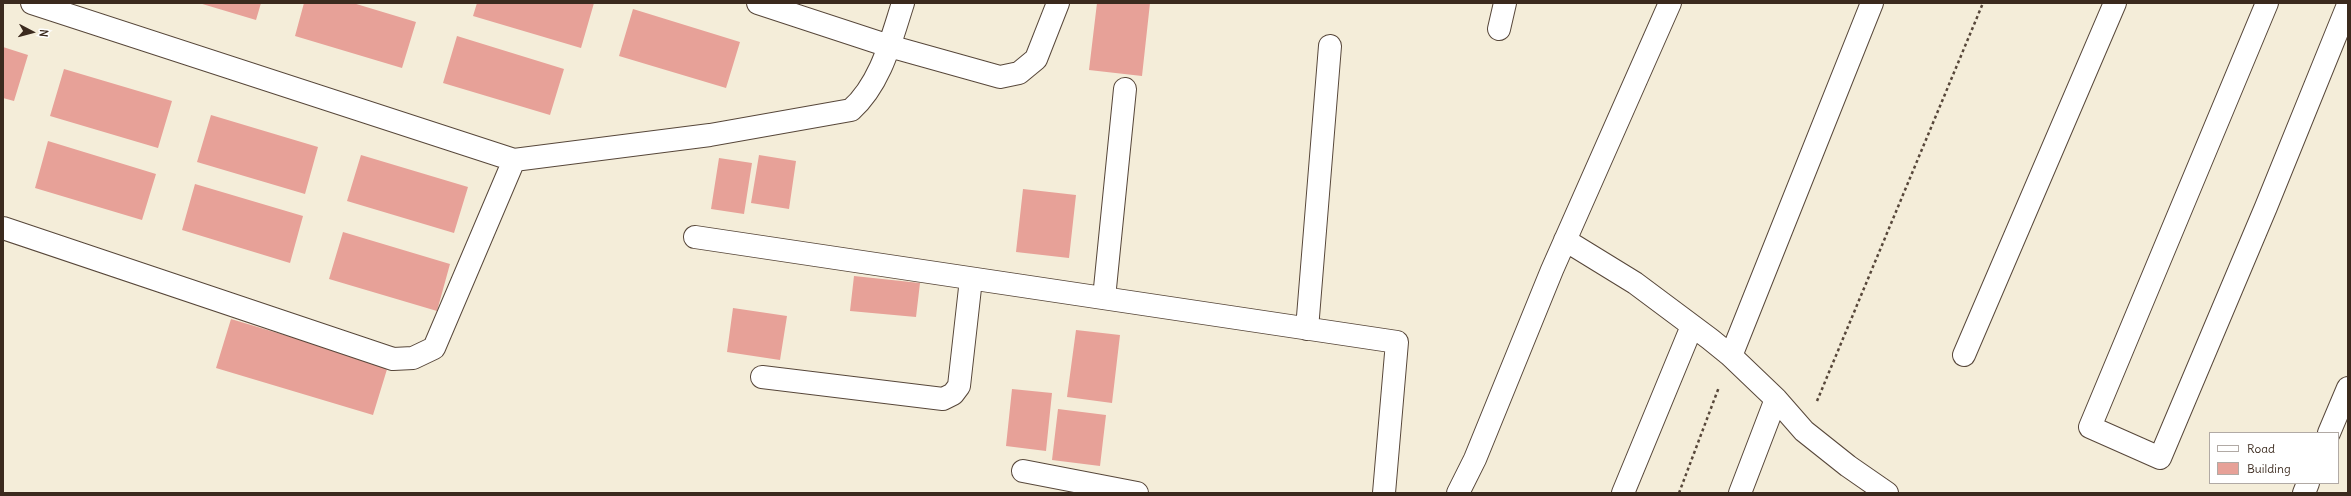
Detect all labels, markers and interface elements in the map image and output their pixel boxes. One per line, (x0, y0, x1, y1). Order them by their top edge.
north arrow (12, 12, 52, 52)
text: N (37, 29, 51, 38)
legend (2209, 432, 2339, 484)
text: Road (2247, 441, 2275, 456)
text: Building (2247, 461, 2291, 476)

